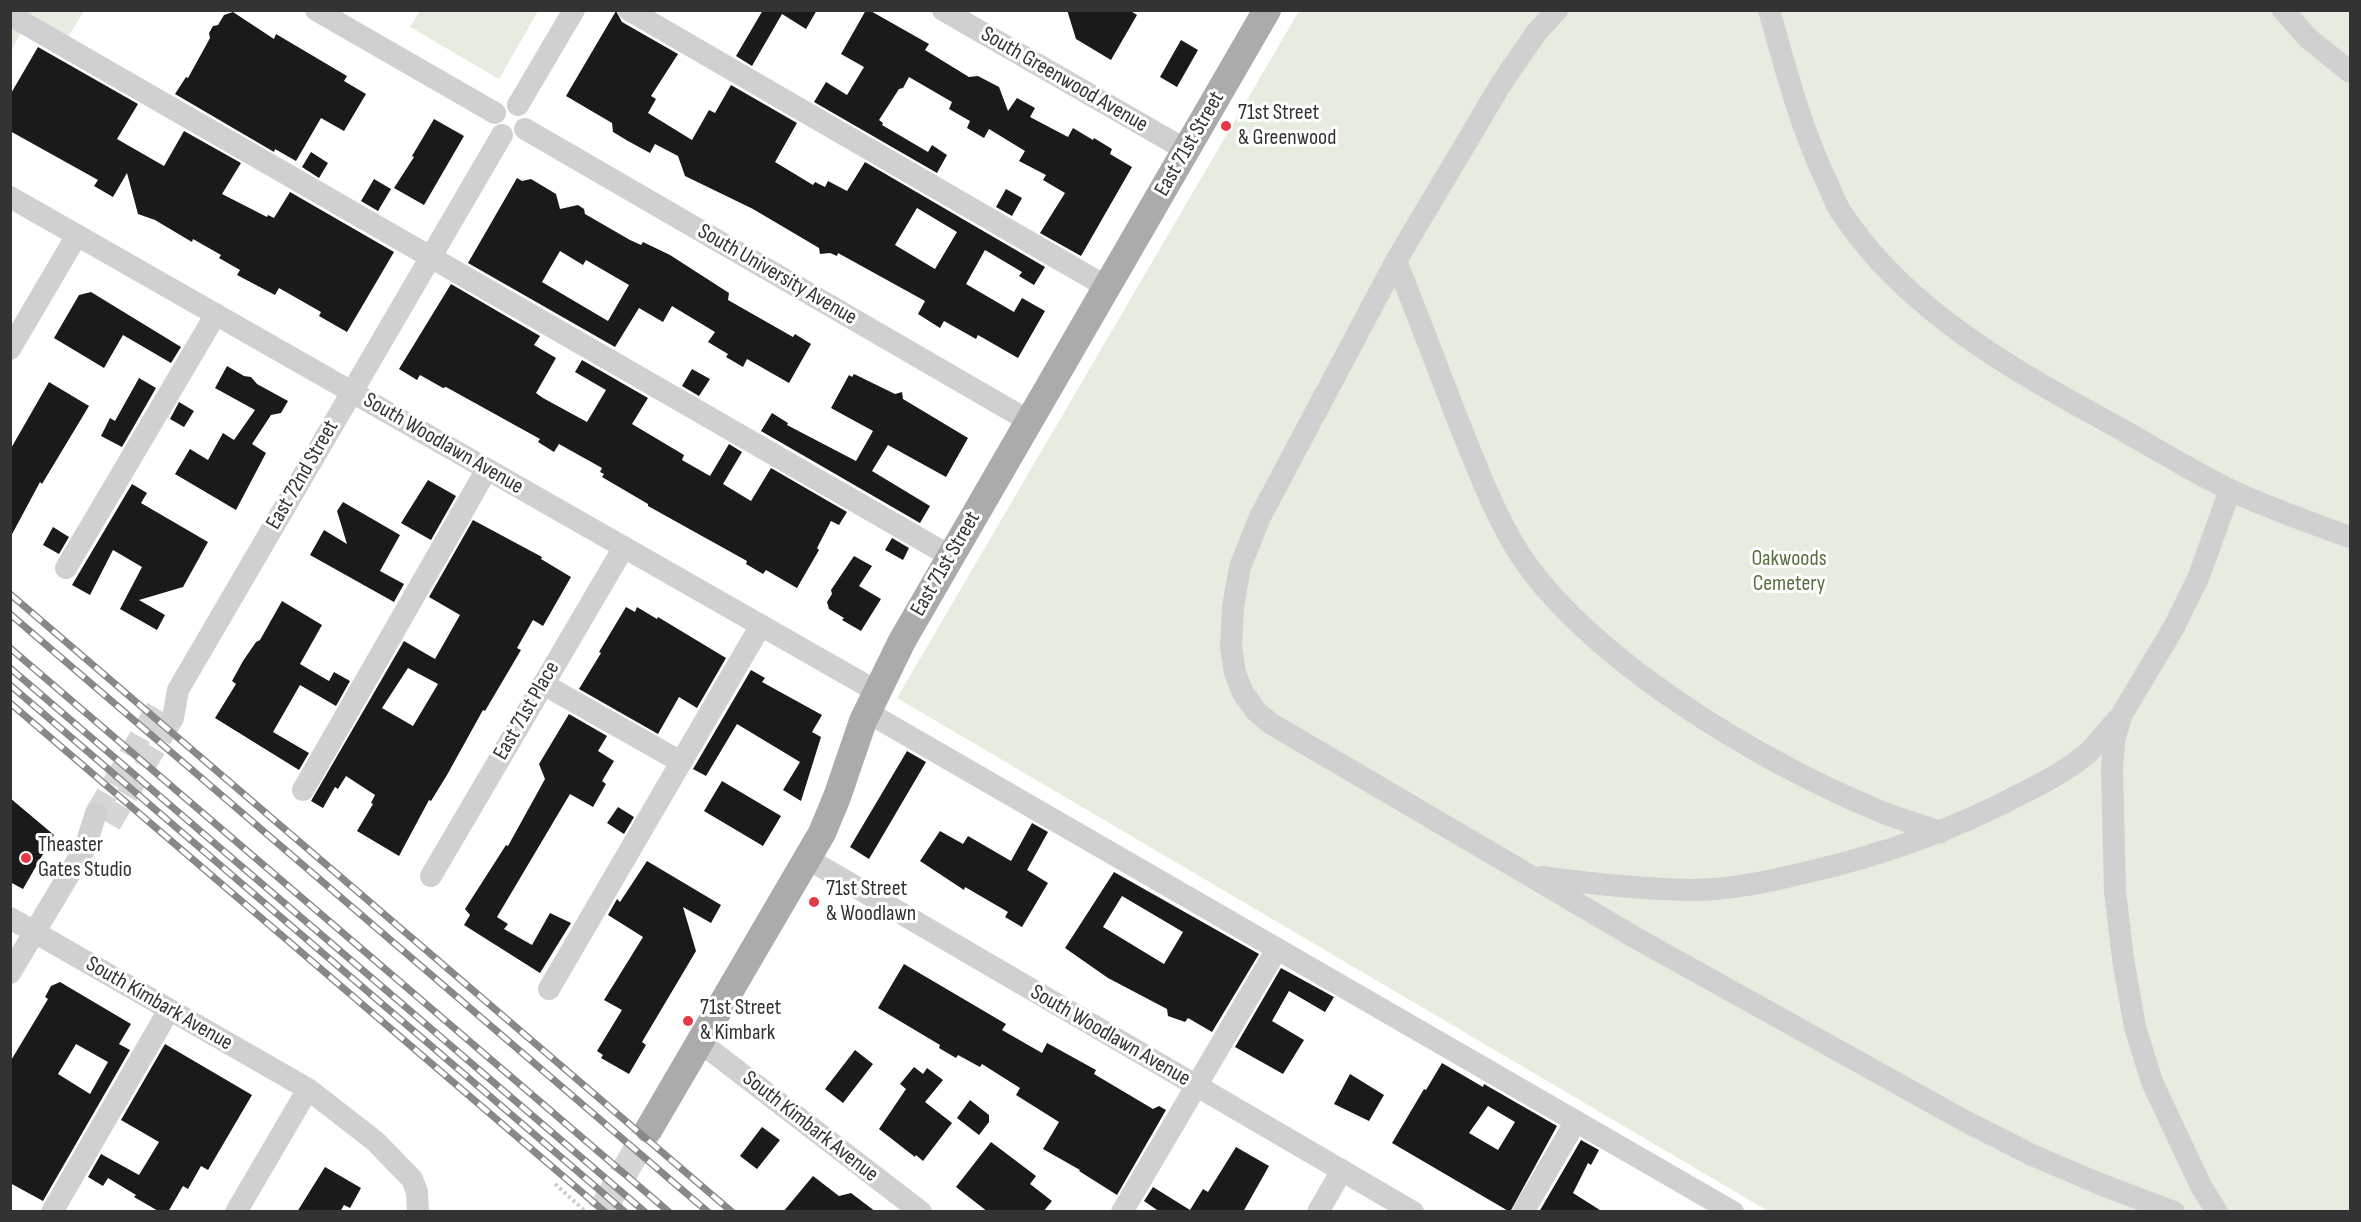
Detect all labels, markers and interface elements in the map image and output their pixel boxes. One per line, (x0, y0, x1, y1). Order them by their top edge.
street label: South Greenwood Avenue (976, 21, 1152, 139)
street label: East 71st Street (1149, 87, 1231, 201)
place label: 71st Street & Greenwood (1238, 100, 1336, 152)
marker: 71st Street & Greenwood (1219, 119, 1233, 133)
street label: South University Avenue (693, 219, 861, 331)
street label: South Woodlawn Avenue (358, 388, 528, 500)
street label: East 72nd Street (261, 416, 345, 534)
street label: East 71st Street (905, 507, 987, 621)
park label: Oakwoods Cemetery (1751, 546, 1827, 598)
street label: East 71st Place (488, 657, 566, 765)
place label: Theaster Gates Studio (38, 832, 132, 884)
marker: Theaster Gates Studio (19, 851, 33, 865)
place label: 71st Street & Woodlawn (826, 876, 916, 927)
marker: 71st Street & Woodlawn (807, 895, 821, 909)
street label: South Kimbark Avenue (81, 951, 237, 1057)
street label: South Woodlawn Avenue (1025, 980, 1195, 1092)
place label: 71st Street & Kimbark (700, 995, 781, 1046)
marker: 71st Street & Kimbark (681, 1014, 695, 1028)
street label: South Kimbark Avenue (737, 1066, 883, 1188)

